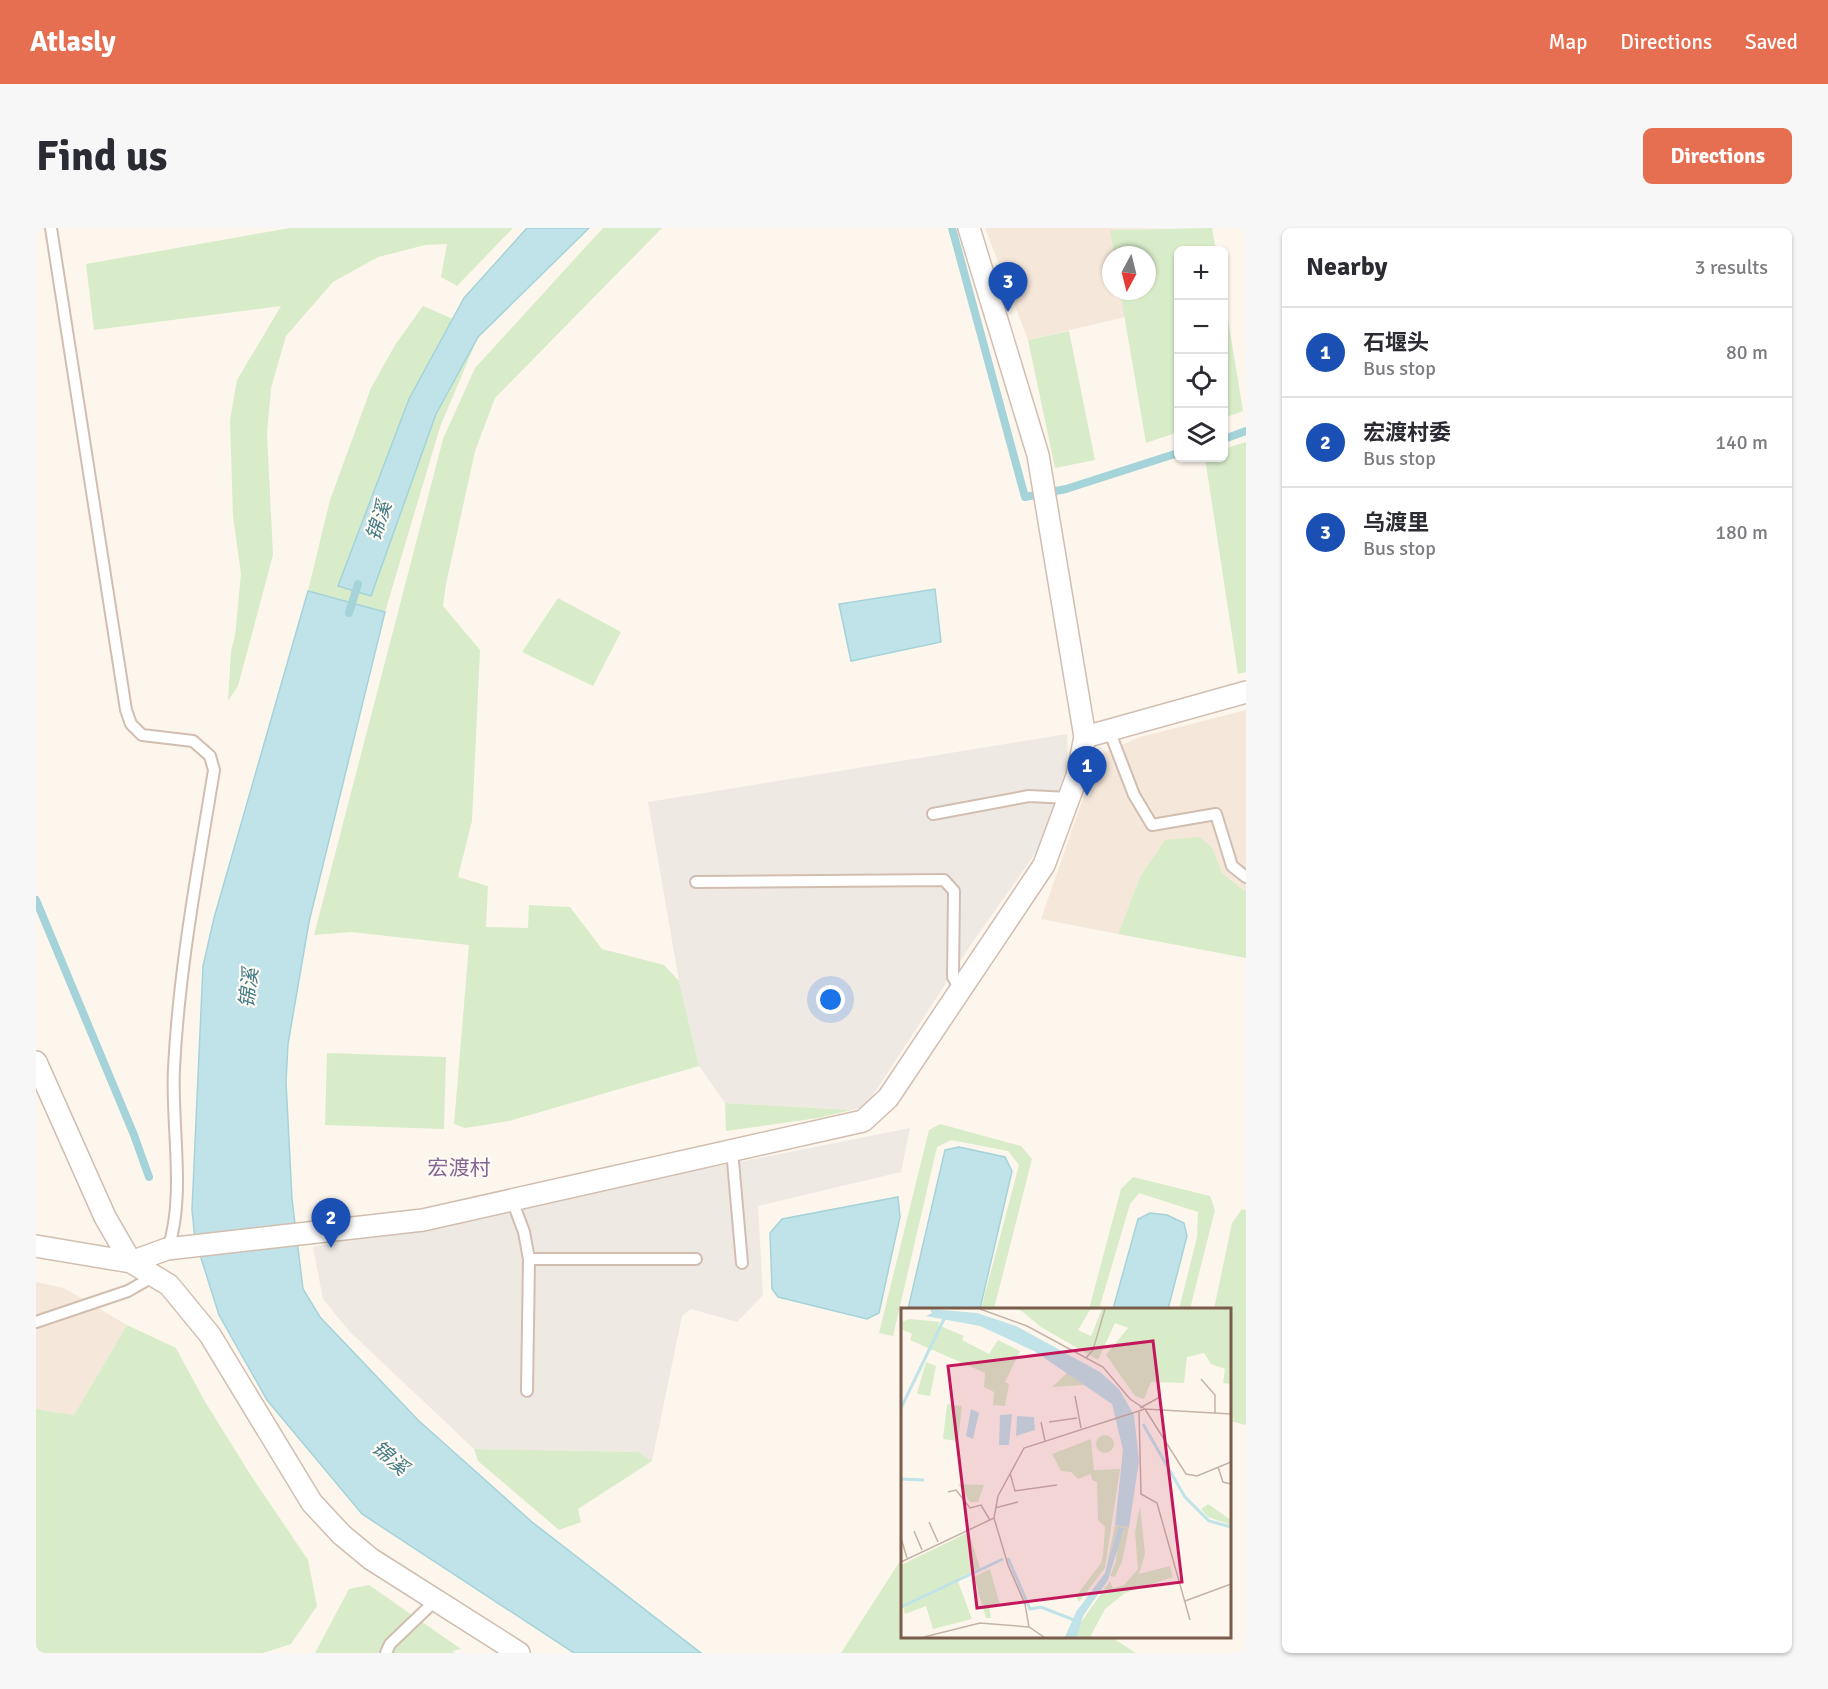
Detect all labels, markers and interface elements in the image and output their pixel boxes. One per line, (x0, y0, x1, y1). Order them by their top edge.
text: Atlasly (30, 25, 116, 59)
text: Map (1549, 29, 1587, 55)
text: Directions (1620, 29, 1712, 55)
text: Saved (1745, 29, 1798, 55)
button: Directions (1643, 128, 1792, 184)
text: Find us (36, 131, 167, 182)
north arrow (1102, 246, 1156, 300)
map controls (1174, 246, 1228, 462)
button: + (1174, 246, 1228, 300)
text: Nearby (1306, 251, 1387, 283)
text: 3 results (1695, 255, 1768, 280)
pin: 3 (988, 262, 1028, 312)
button: − (1174, 300, 1228, 354)
text: 石堰头 (1363, 329, 1429, 356)
text: 1 (1320, 340, 1331, 365)
text: 80 m (1726, 340, 1768, 365)
button: locate (1174, 354, 1228, 408)
text: Bus stop (1363, 356, 1436, 381)
button: layers (1174, 408, 1228, 462)
text: 宏渡村委 (1363, 419, 1451, 446)
text: 2 (1320, 430, 1331, 455)
text: 140 m (1715, 430, 1768, 455)
text: Bus stop (1363, 446, 1436, 471)
water label: 锦溪 (361, 496, 398, 544)
text: 乌渡里 (1363, 509, 1429, 536)
text: 3 (1320, 520, 1331, 545)
text: 180 m (1715, 520, 1768, 545)
text: Bus stop (1363, 536, 1436, 561)
pin: 1 (1068, 746, 1106, 796)
water label: 锦溪 (234, 965, 264, 1009)
your location (816, 985, 845, 1014)
district label: 宏渡村 (428, 1155, 491, 1181)
pin: 2 (312, 1198, 350, 1248)
inset map (901, 1308, 1231, 1638)
water label: 锦溪 (367, 1435, 415, 1482)

